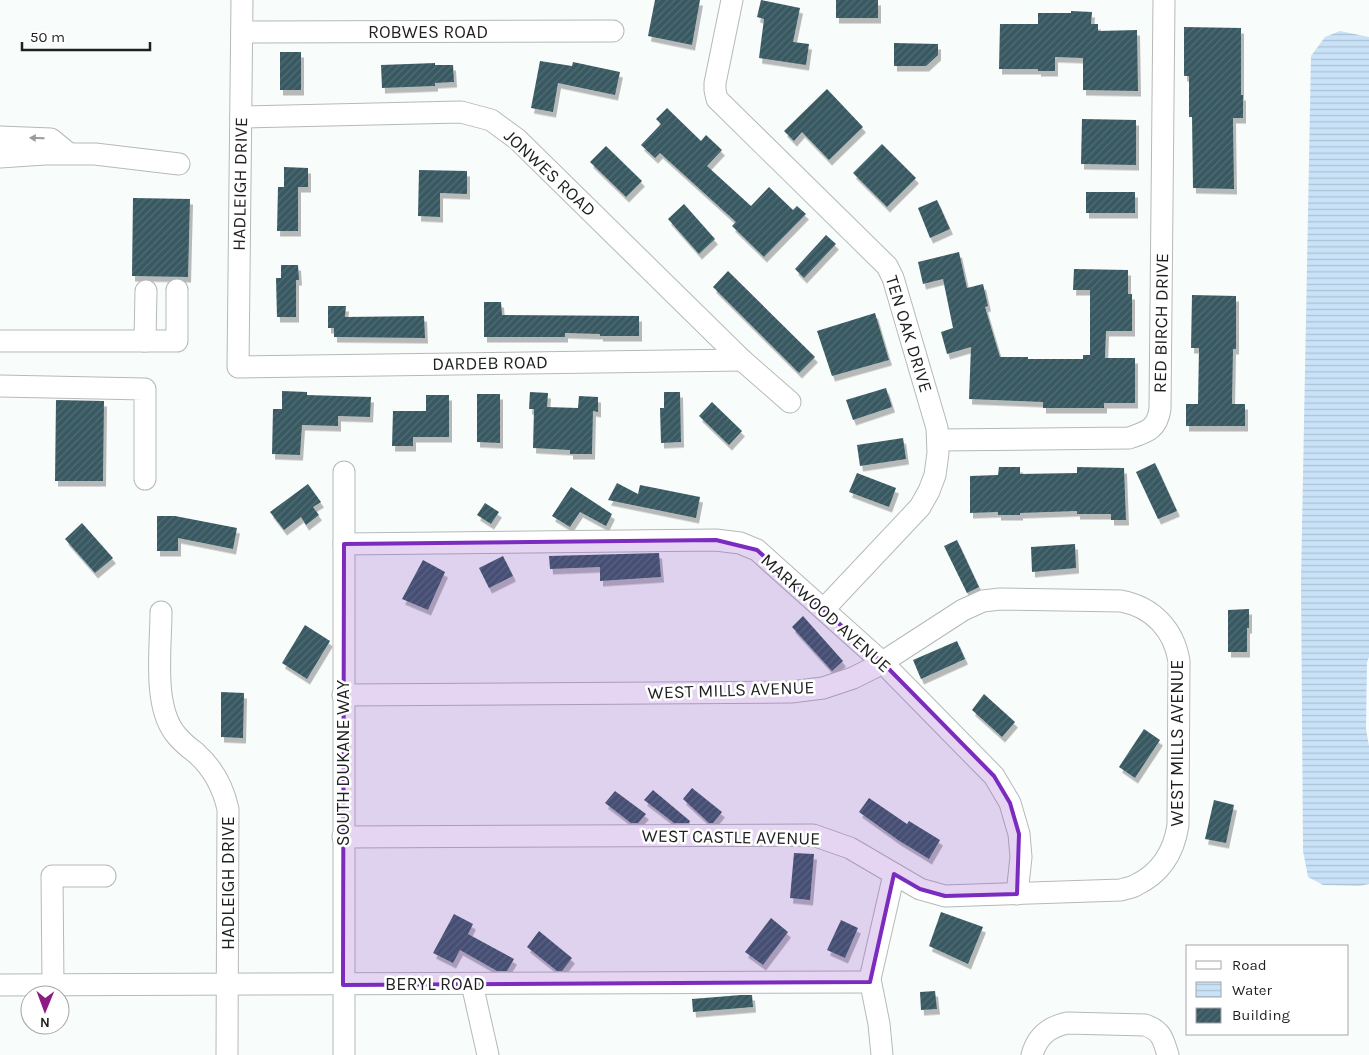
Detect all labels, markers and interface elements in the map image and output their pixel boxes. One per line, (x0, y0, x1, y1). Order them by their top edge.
scale bar (22, 20, 150, 52)
street label: ROBWES ROAD (368, 21, 488, 43)
text: 50 m (30, 28, 65, 46)
street label: HADLEIGH DRIVE (228, 117, 252, 251)
street label: JONWES ROAD (500, 125, 600, 221)
one-way arrow (28, 134, 44, 142)
street label: RED BIRCH DRIVE (1149, 253, 1173, 393)
street label: TEN OAK DRIVE (881, 273, 937, 395)
street label: DARDEB ROAD (432, 351, 548, 375)
street label: MARKWOOD AVENUE (756, 549, 896, 677)
street label: WEST MILLS AVENUE (1166, 660, 1188, 826)
street label: WEST MILLS AVENUE (647, 676, 815, 704)
street label: SOUTH DUKANE WAY (332, 680, 354, 846)
street label: HADLEIGH DRIVE (217, 816, 239, 950)
street label: WEST CASTLE AVENUE (641, 824, 821, 850)
legend (1186, 945, 1349, 1035)
text: Road (1232, 956, 1267, 974)
street label: BERYL ROAD (385, 973, 485, 995)
text: Water (1232, 981, 1273, 999)
north arrow (20, 985, 70, 1035)
text: Building (1232, 1006, 1290, 1024)
text: N (40, 1014, 50, 1031)

